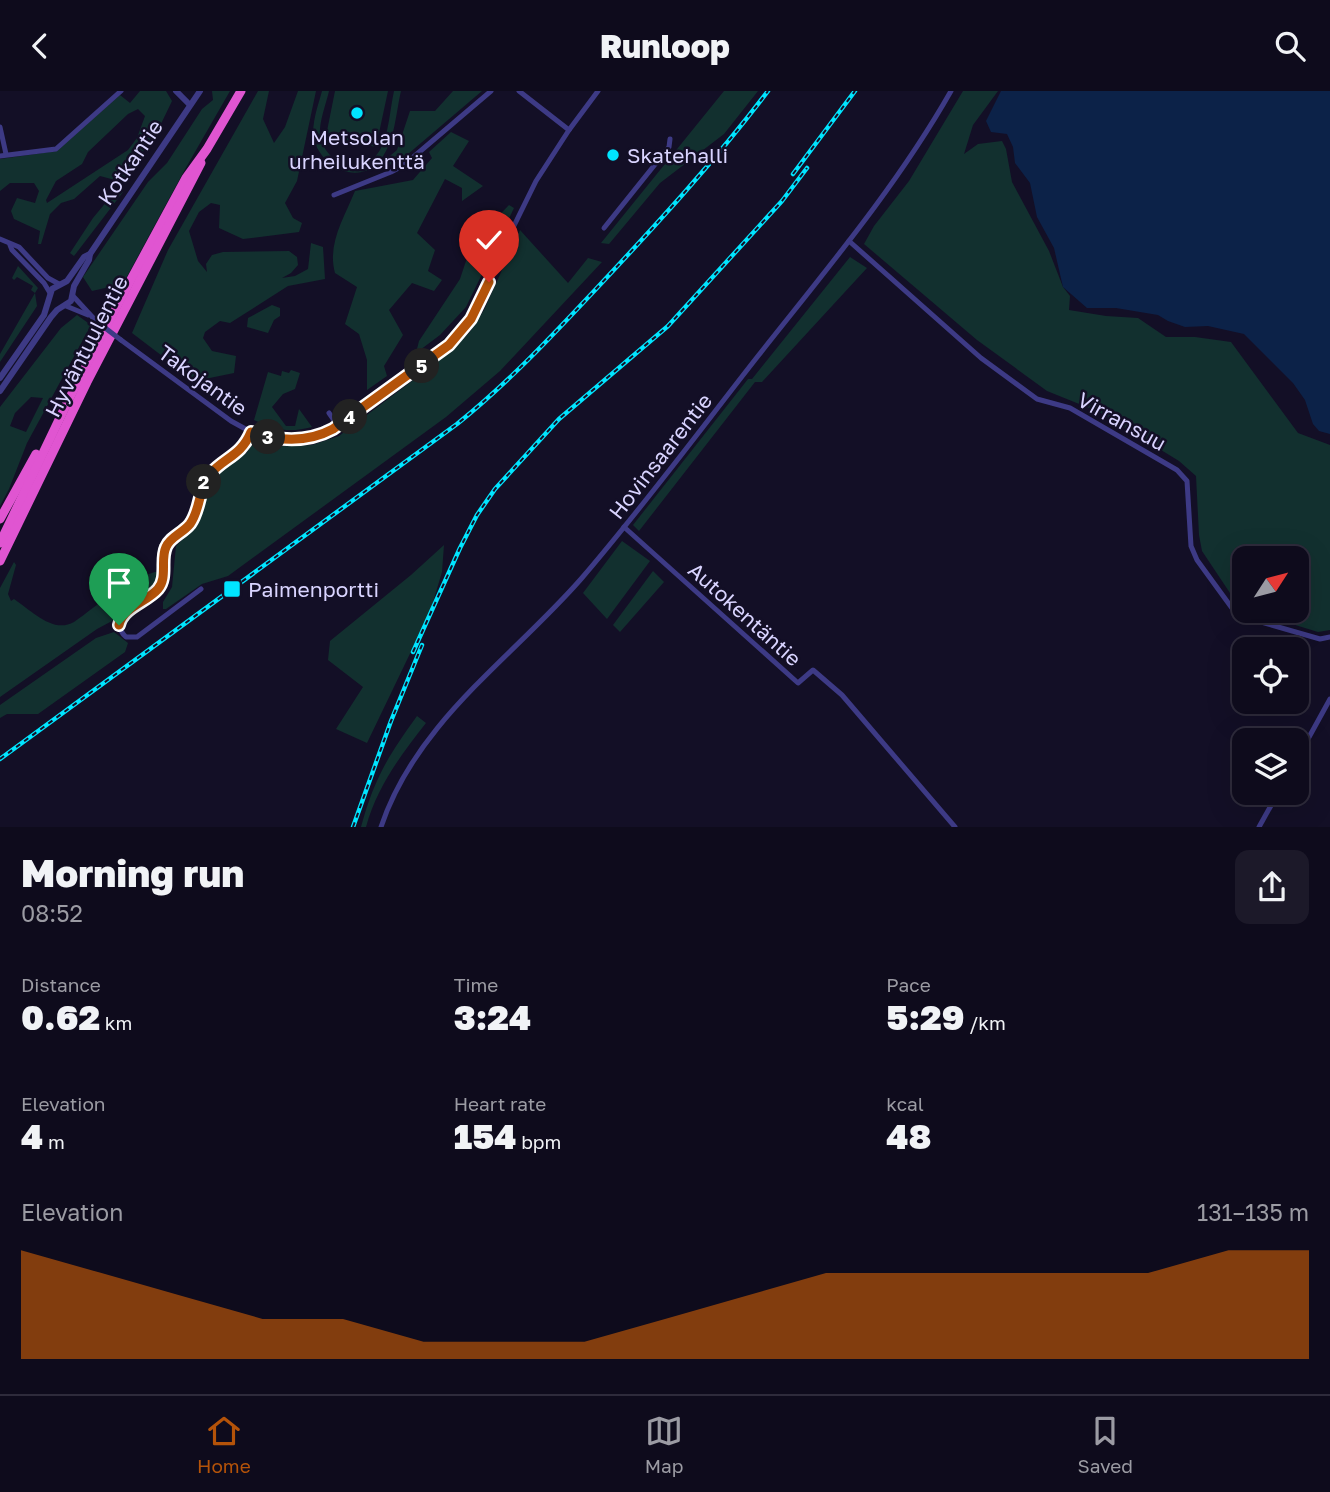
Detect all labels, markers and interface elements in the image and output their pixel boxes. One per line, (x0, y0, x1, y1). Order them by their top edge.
icon: back (21, 27, 59, 65)
text: Runloop (600, 27, 730, 65)
icon: search (1271, 27, 1309, 65)
marker: Metsolan urheilukenttä (349, 105, 365, 121)
street label: Kotkantie (92, 114, 168, 210)
place label: Metsolan urheilukenttä (289, 124, 425, 174)
place label: Skatehalli (627, 142, 728, 168)
marker: Skatehalli (605, 147, 621, 163)
pin (459, 210, 519, 282)
icon: check (470, 221, 508, 259)
street label: Hyväntuulentie (39, 271, 133, 421)
street label: Takojantie (154, 339, 252, 421)
pin: 5 (404, 349, 440, 383)
text: 5 (416, 354, 427, 377)
street label: Virransuu (1073, 386, 1171, 456)
street label: Hovinsaarentie (603, 388, 717, 524)
pin: 4 (332, 399, 368, 435)
text: 4 (344, 405, 355, 428)
pin: 3 (250, 419, 286, 455)
text: 3 (262, 425, 273, 448)
pin: 2 (186, 465, 222, 499)
text: 2 (198, 470, 209, 493)
north arrow (1232, 546, 1309, 623)
map controls (1232, 546, 1309, 805)
pin (89, 553, 149, 625)
street label: Autokentäntie (683, 557, 807, 671)
icon: arrive (100, 564, 138, 602)
place label: Paimenportti (248, 576, 379, 602)
marker: Paimenportti (222, 579, 242, 599)
button: locate (1232, 637, 1309, 714)
button: layers (1232, 728, 1309, 805)
text: Morning run (21, 850, 244, 895)
button: share (1235, 850, 1309, 924)
text: 08:52 (21, 899, 83, 927)
text: Distance (21, 973, 101, 996)
text: Time (454, 973, 498, 996)
text: Pace (886, 973, 931, 996)
text: 0.62 (21, 996, 100, 1038)
text: 3:24 (454, 996, 531, 1038)
text: 5:29 (886, 996, 964, 1038)
text: km (100, 1011, 132, 1034)
text: /km (964, 1011, 1006, 1034)
text: Elevation (21, 1092, 106, 1115)
text: Heart rate (454, 1092, 546, 1115)
text: kcal (886, 1092, 924, 1115)
text: 4 (21, 1115, 43, 1157)
text: 154 (454, 1115, 516, 1157)
text: 48 (886, 1115, 931, 1157)
text: m (43, 1130, 65, 1153)
text: bpm (516, 1130, 561, 1153)
text: Elevation (21, 1198, 123, 1226)
text: 131–135 m (1197, 1198, 1309, 1226)
tab: Home (197, 1412, 251, 1477)
tab: Map (645, 1412, 683, 1477)
tab: Saved (1077, 1412, 1133, 1477)

